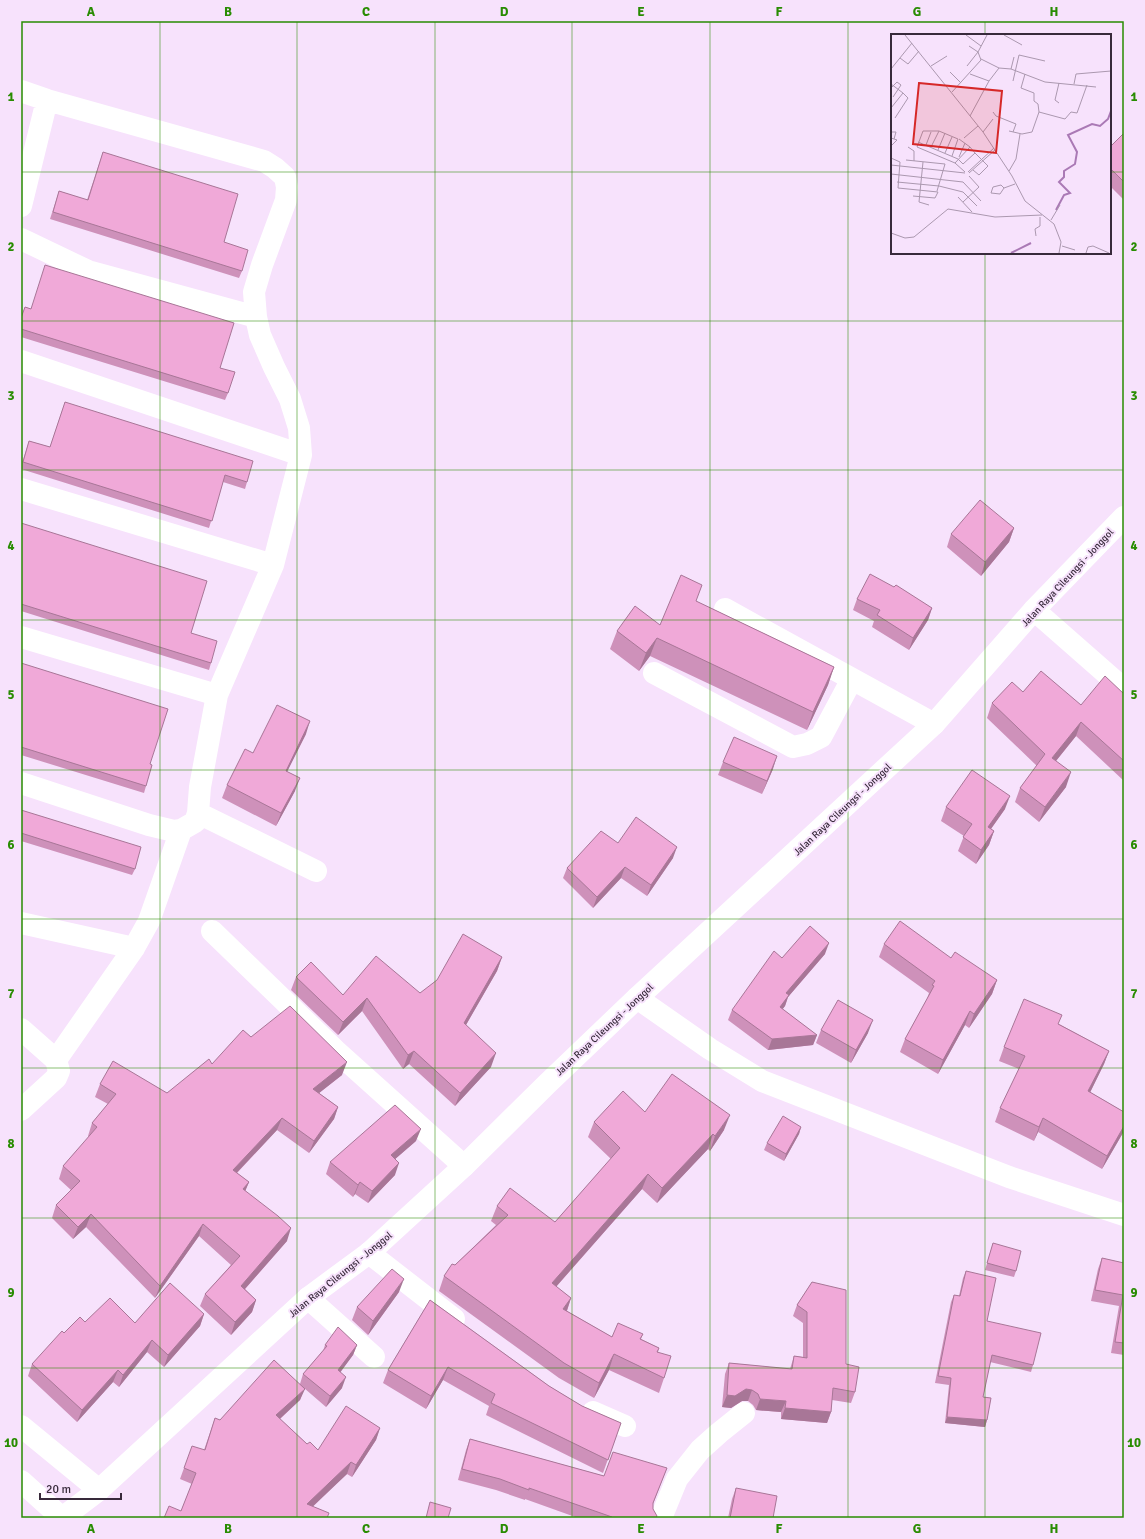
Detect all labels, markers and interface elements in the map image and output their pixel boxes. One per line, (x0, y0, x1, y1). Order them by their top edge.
text: A (87, 4, 96, 20)
text: B (224, 4, 232, 20)
text: C (362, 4, 370, 20)
text: D (500, 4, 509, 20)
text: E (637, 4, 645, 20)
text: F (776, 4, 783, 20)
text: G (913, 4, 921, 20)
text: H (1050, 4, 1058, 20)
inset map (891, 34, 1111, 254)
text: 1 (7, 89, 15, 105)
text: 1 (1130, 89, 1138, 105)
text: 2 (7, 239, 15, 255)
text: 2 (1130, 239, 1138, 255)
text: 3 (7, 388, 15, 404)
text: 3 (1130, 388, 1138, 404)
street label: Jalan Raya Cileungsi - Jonggol (1019, 526, 1116, 629)
text: 4 (7, 538, 15, 554)
text: 4 (1130, 538, 1138, 554)
text: 5 (7, 687, 15, 703)
text: 5 (1130, 687, 1138, 703)
street label: Jalan Raya Cileungsi - Jonggol (791, 761, 894, 858)
text: 6 (7, 837, 15, 853)
text: 6 (1130, 837, 1138, 853)
street label: Jalan Raya Cileungsi - Jonggol (553, 981, 656, 1078)
text: 7 (7, 986, 15, 1002)
text: 7 (1130, 986, 1138, 1002)
text: 8 (7, 1136, 15, 1152)
text: 8 (1130, 1136, 1138, 1152)
street label: Jalan Raya Cileungsi - Jonggol (287, 1229, 395, 1320)
text: 9 (7, 1285, 15, 1301)
text: 9 (1130, 1285, 1138, 1301)
text: 10 (4, 1435, 18, 1451)
text: 10 (1127, 1435, 1141, 1451)
scale bar (40, 1475, 121, 1501)
text: 20 m (46, 1482, 71, 1497)
text: A (87, 1521, 96, 1537)
text: B (224, 1521, 232, 1537)
text: C (362, 1521, 370, 1537)
text: D (500, 1521, 509, 1537)
text: E (637, 1521, 645, 1537)
text: F (776, 1521, 783, 1537)
text: G (913, 1521, 921, 1537)
text: H (1050, 1521, 1058, 1537)

